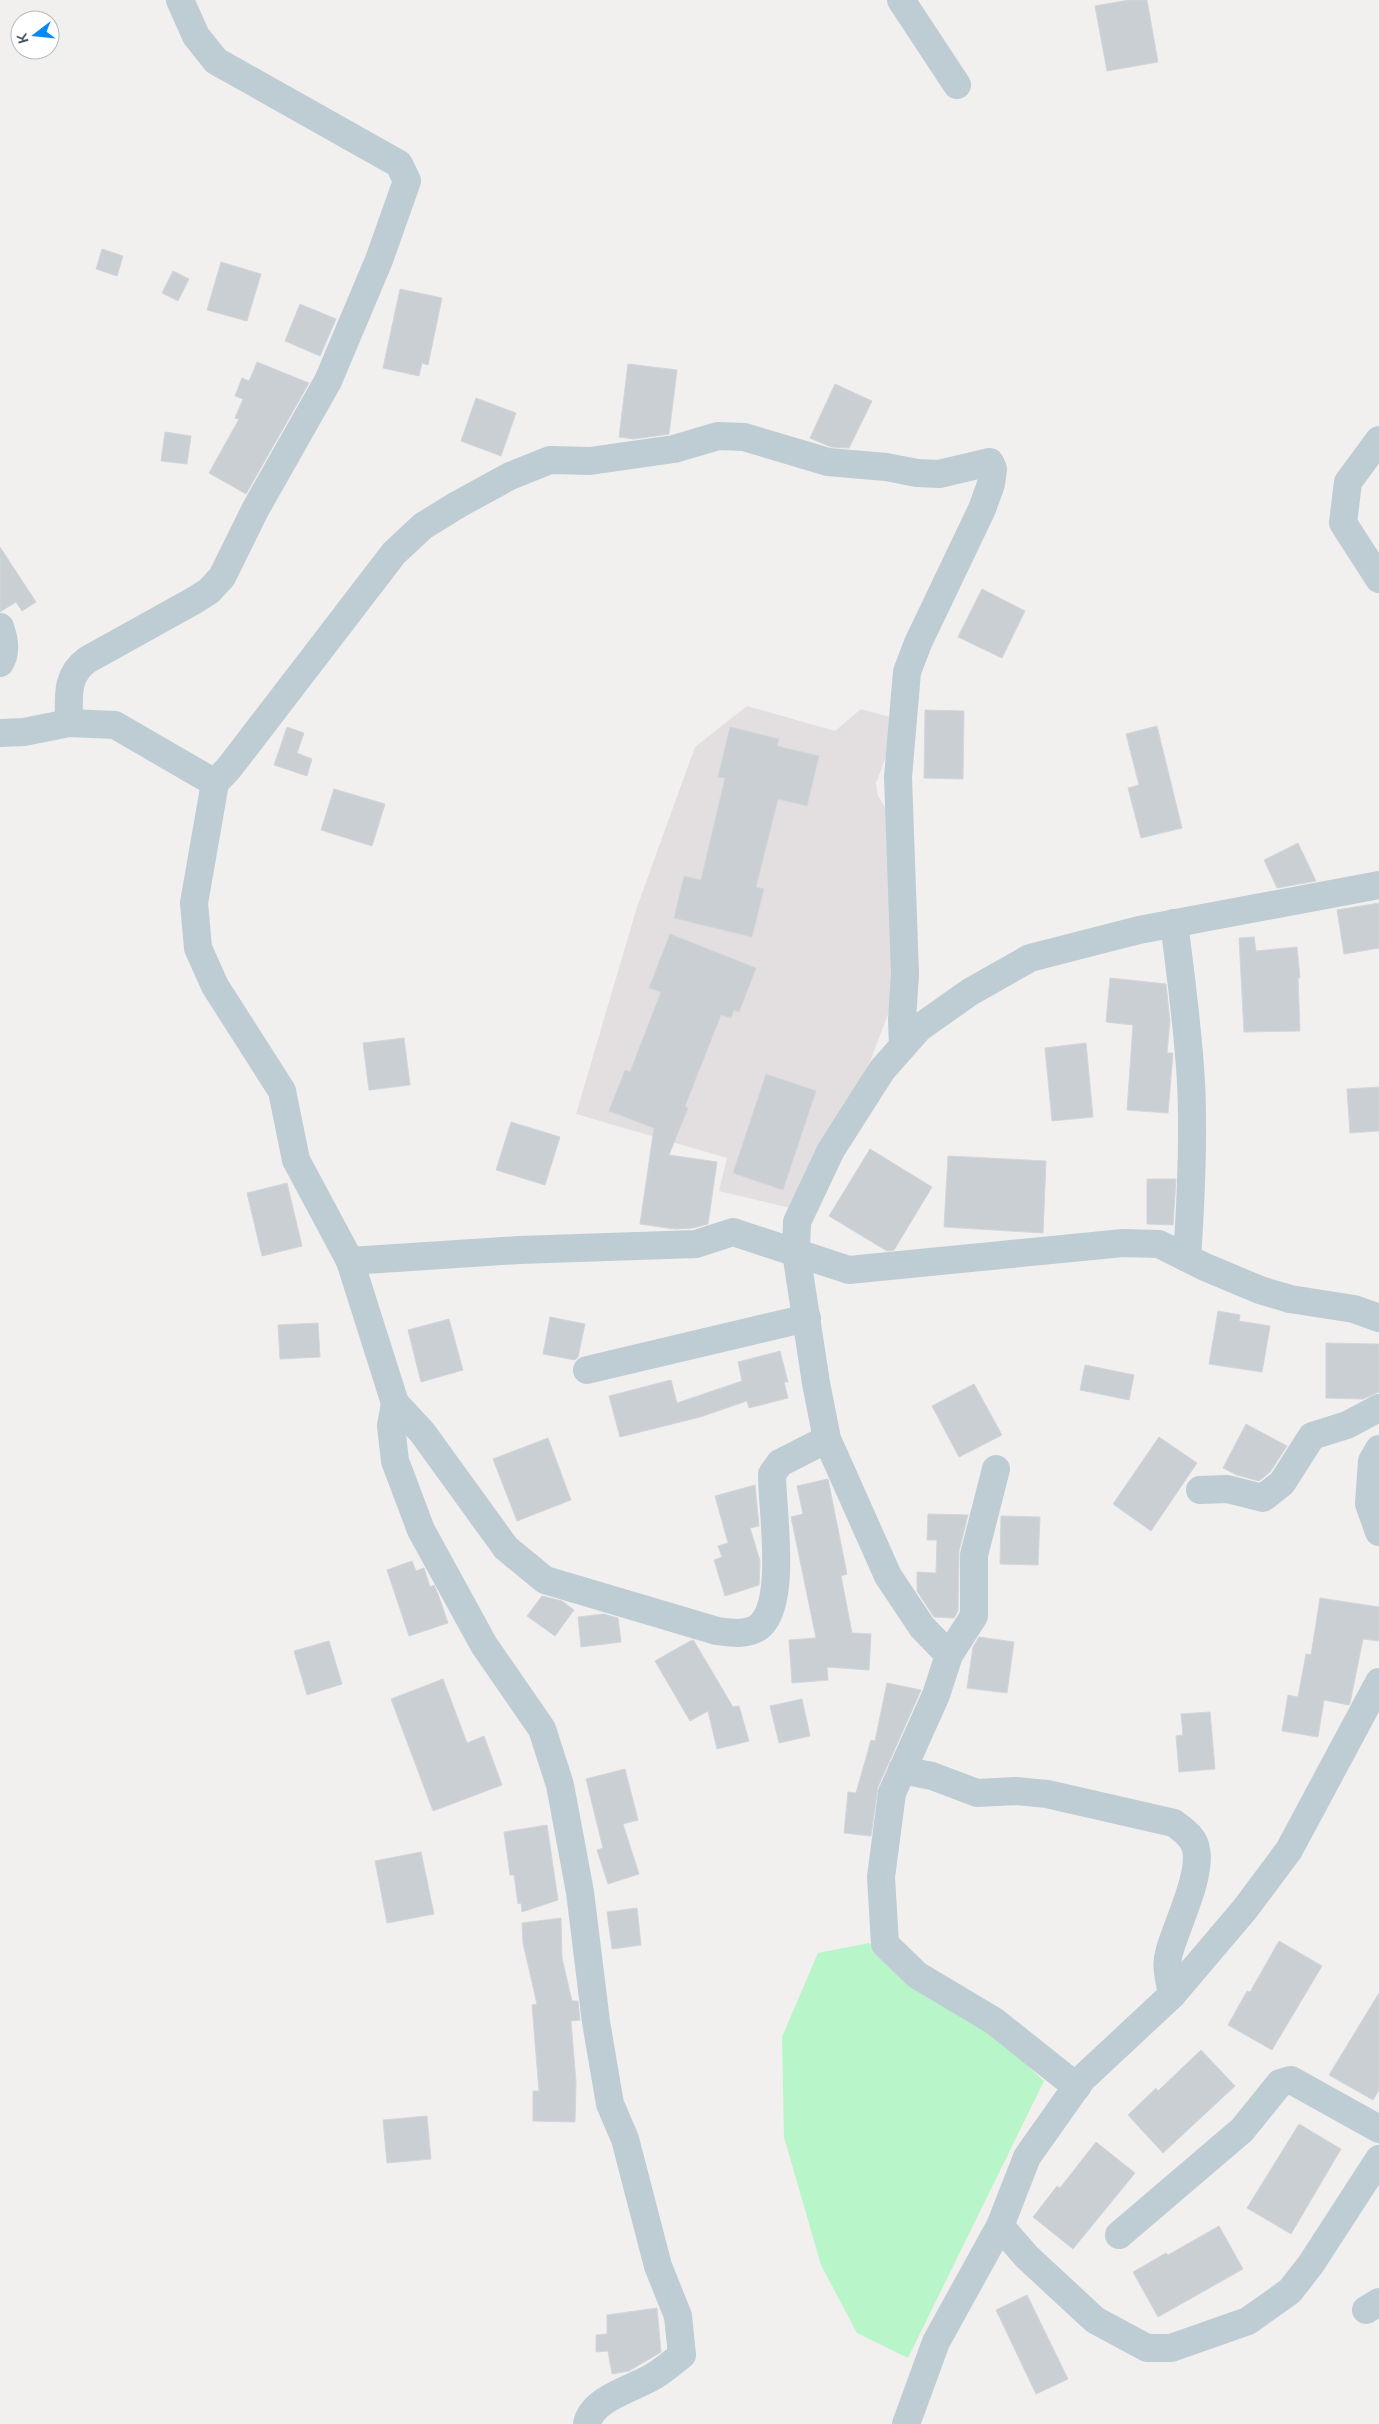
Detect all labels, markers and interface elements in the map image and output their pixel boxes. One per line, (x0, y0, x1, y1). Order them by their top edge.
north arrow (10, 10, 60, 60)
text: K (12, 31, 32, 46)

